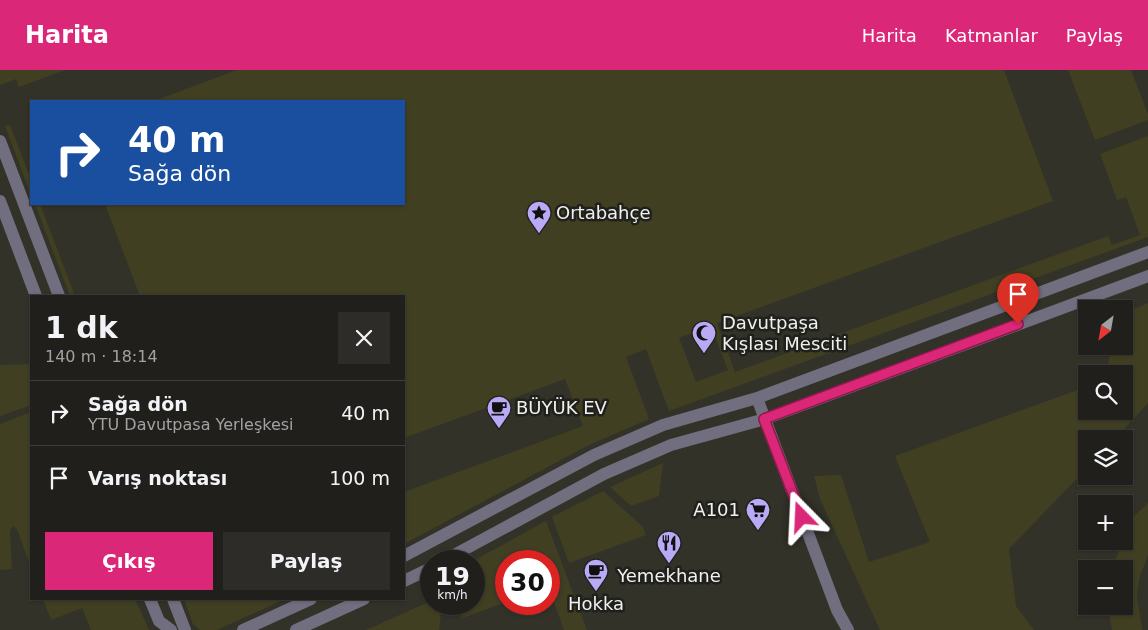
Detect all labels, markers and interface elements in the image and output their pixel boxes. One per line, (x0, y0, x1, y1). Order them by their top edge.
text: Harita (25, 21, 109, 49)
text: Harita (862, 25, 917, 46)
text: Katmanlar (945, 25, 1038, 46)
text: Paylaş (1066, 25, 1123, 46)
icon: right (45, 120, 110, 185)
text: 40 m (128, 120, 225, 160)
text: Sağa dön (128, 161, 231, 186)
place icon: Ortabahçe (526, 200, 552, 234)
place label: Ortabahçe (556, 202, 651, 223)
pin (997, 273, 1039, 324)
icon: arrive (1004, 280, 1032, 308)
north arrow (1078, 300, 1132, 355)
map controls (1078, 300, 1133, 615)
text: 1 dk (45, 310, 118, 345)
button: close (338, 312, 390, 364)
place label: Davutpaşa Kışlası Mesciti (722, 312, 847, 354)
mosque icon: Davutpaşa Kışlası Mesciti (691, 320, 717, 354)
text: 140 m · 18:14 (45, 347, 158, 366)
button: search (1078, 365, 1133, 420)
text: Sağa dön (88, 393, 188, 415)
cafe icon: BÜYÜK EV (486, 395, 512, 429)
place label: BÜYÜK EV (516, 397, 608, 418)
icon: right (45, 399, 73, 427)
text: 40 m (341, 402, 390, 424)
text: YTU Davutpasa Yerleşkesi (88, 415, 294, 434)
button: layers (1078, 430, 1133, 485)
icon: arrive (45, 464, 73, 492)
text: Varış noktası (88, 467, 227, 489)
text: 100 m (329, 467, 390, 489)
position arrow (775, 490, 827, 542)
button: + (1078, 495, 1133, 550)
supermarket icon: A101 (745, 497, 771, 531)
place label: A101 (693, 499, 740, 520)
restaurant icon: Yemekhane (656, 530, 682, 564)
button: Çıkış (45, 532, 213, 590)
button: Paylaş (223, 532, 390, 590)
speed limit sign: 30 (495, 550, 560, 615)
cafe icon: Hokka (583, 558, 609, 592)
button: − (1078, 560, 1133, 615)
text: 19 (435, 562, 470, 591)
place label: Yemekhane (616, 565, 721, 586)
text: km/h (437, 588, 468, 602)
place label: Hokka (568, 593, 624, 614)

